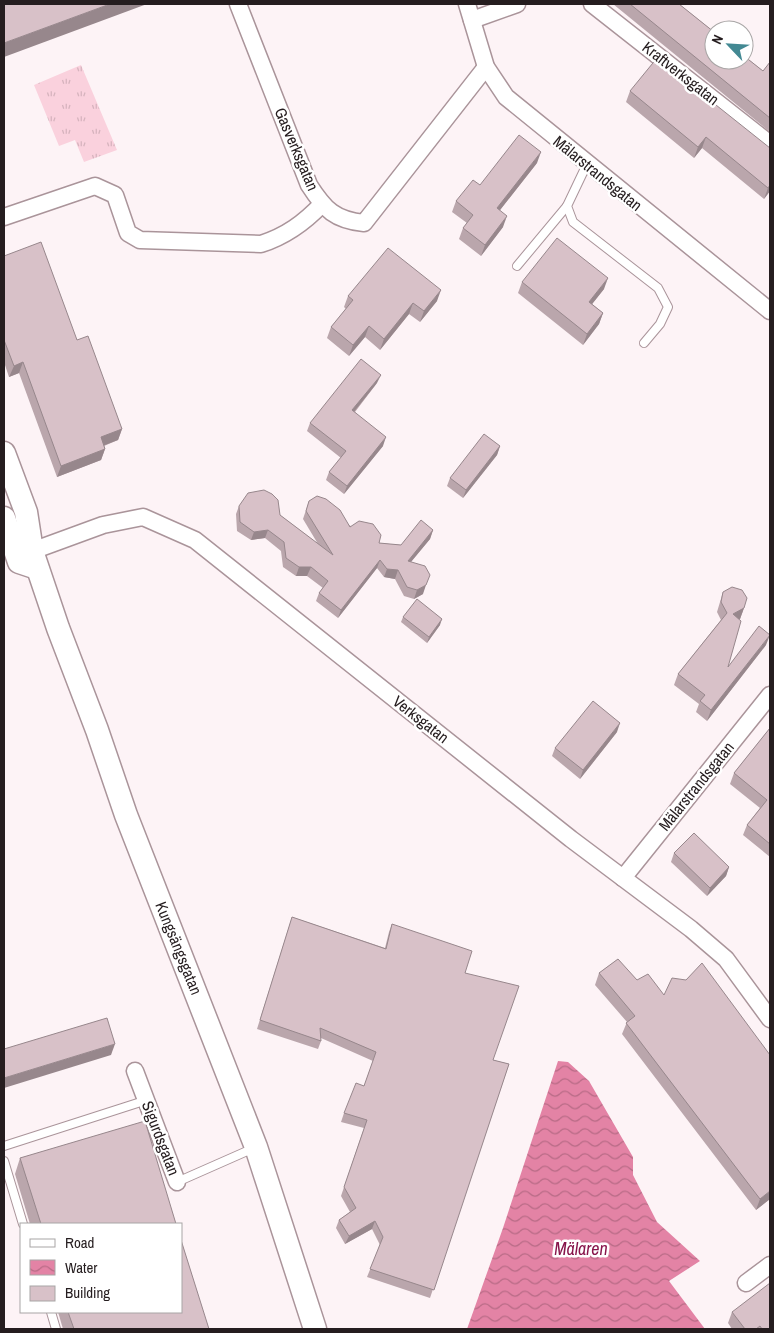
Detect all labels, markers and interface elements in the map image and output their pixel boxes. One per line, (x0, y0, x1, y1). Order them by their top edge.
north arrow (704, 20, 754, 70)
text: N (707, 32, 727, 47)
street label: Kraftverksgatan (638, 36, 724, 110)
street label: Gasverksgatan (270, 104, 324, 194)
street label: Mälarstrandsgatan (549, 130, 647, 216)
street label: Verksgatan (388, 690, 454, 748)
street label: Mälarstrandsgatan (653, 737, 739, 835)
street label: Kungsängsgatan (150, 898, 208, 998)
street label: Sigurdsgatan (137, 1098, 185, 1178)
legend (20, 1223, 182, 1313)
text: Road (65, 1232, 94, 1253)
water label: Mälaren (554, 1236, 608, 1261)
text: Water (65, 1257, 97, 1278)
text: Building (65, 1282, 110, 1303)

